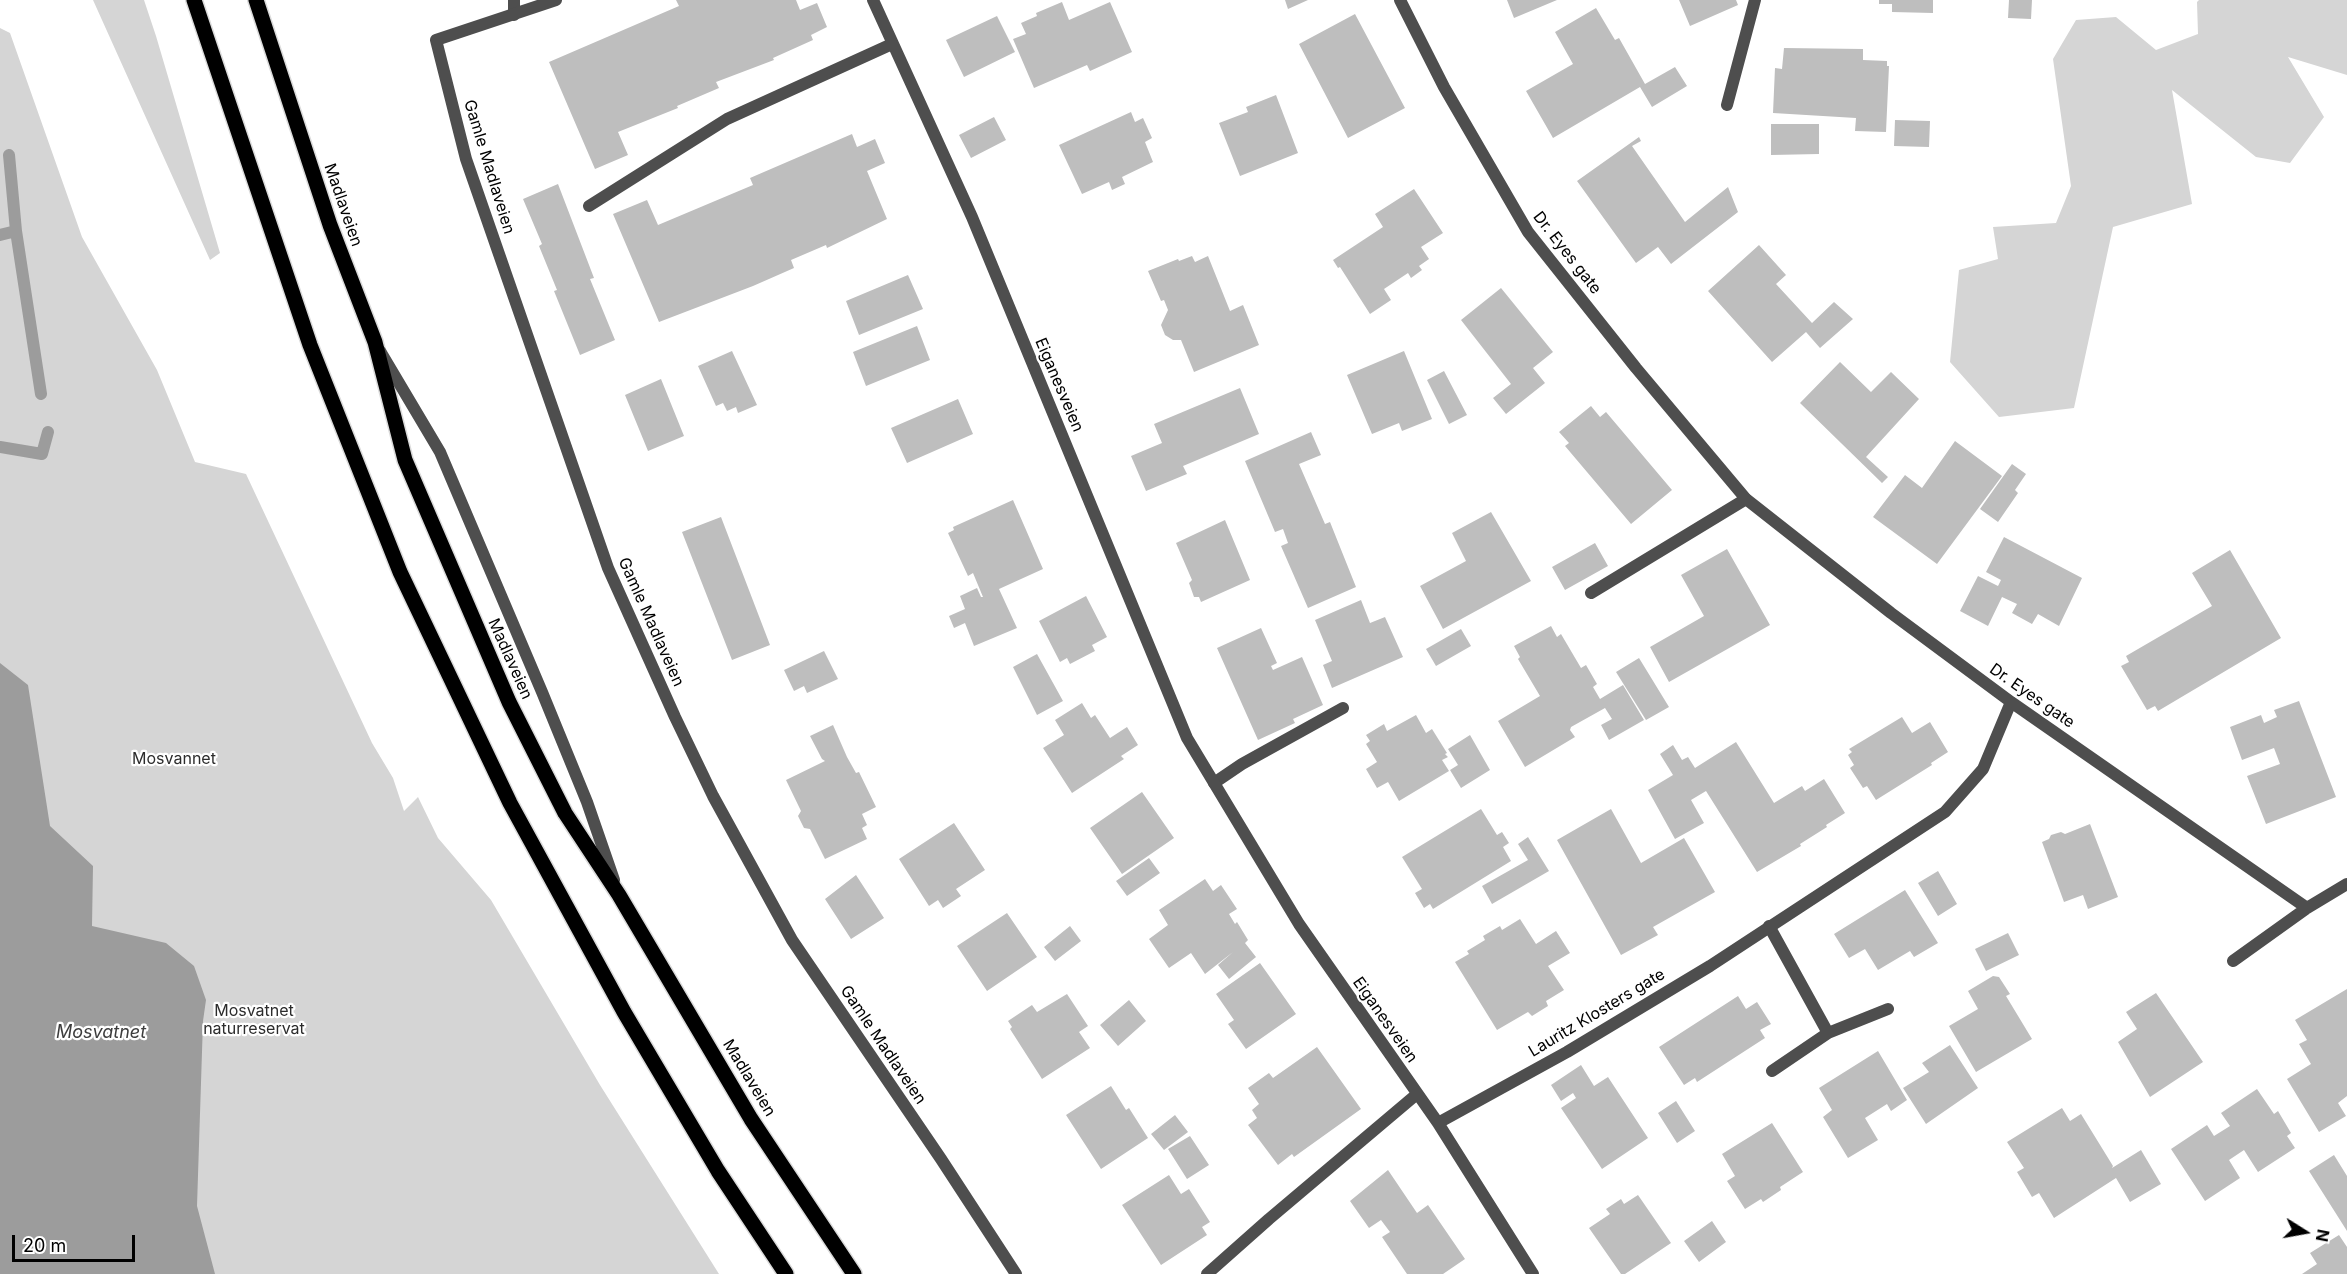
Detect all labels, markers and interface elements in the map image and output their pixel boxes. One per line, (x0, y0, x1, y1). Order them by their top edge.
street label: Gamle Madlaveien (459, 98, 519, 236)
street label: Madlaveien (320, 161, 366, 249)
street label: Dr. Eyes gate (1529, 208, 1605, 298)
street label: Eiganesveien (1031, 335, 1087, 435)
street label: Gamle Madlaveien (614, 555, 688, 689)
street label: Madlaveien (484, 616, 536, 702)
street label: Dr. Eyes gate (1986, 660, 2078, 732)
park label: Mosvannet (132, 749, 216, 769)
street label: Lauritz Klosters gate (1525, 965, 1669, 1061)
street label: Eiganesveien (1348, 973, 1422, 1067)
street label: Gamle Madlaveien (836, 982, 930, 1108)
park label: Mosvatnet naturreservat (203, 1001, 305, 1039)
water label: Mosvatnet (56, 1022, 146, 1044)
street label: Madlaveien (718, 1036, 780, 1120)
north arrow (2275, 1202, 2335, 1262)
scale bar (15, 1223, 138, 1261)
text: N (2312, 1228, 2334, 1243)
text: 20 m (23, 1235, 66, 1256)

